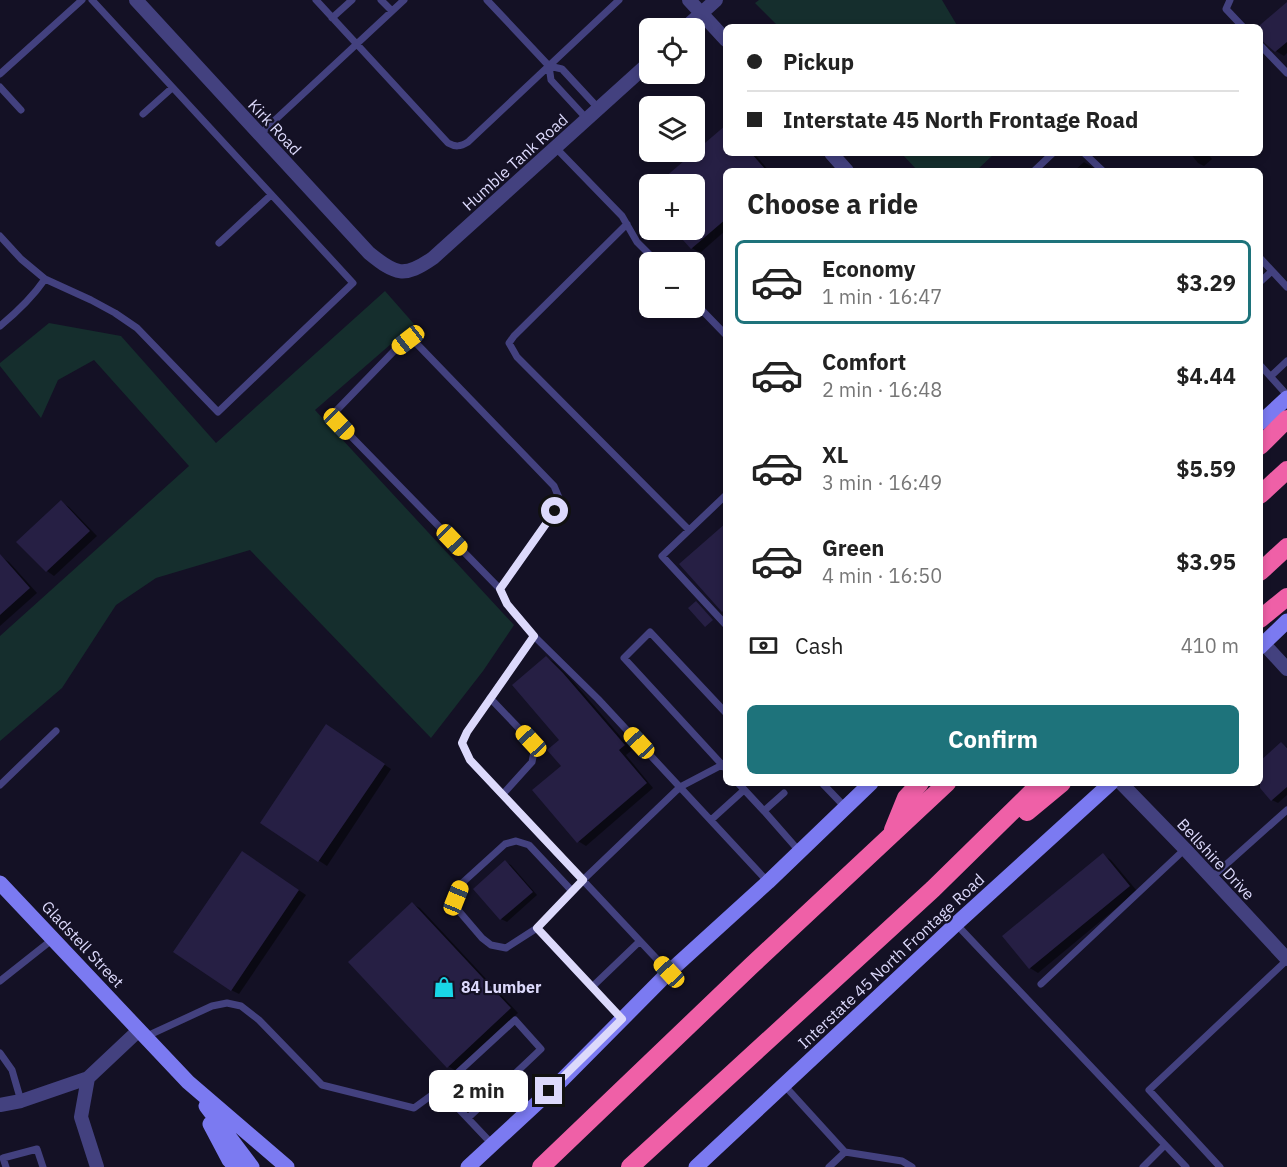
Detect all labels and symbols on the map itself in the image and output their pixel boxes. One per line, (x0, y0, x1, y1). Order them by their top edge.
street label: Kirk Road (244, 95, 306, 159)
street label: Humble Tank Road (458, 109, 572, 215)
car (388, 322, 428, 358)
car (320, 405, 358, 443)
route start (541, 497, 568, 524)
car (433, 521, 471, 559)
car (512, 722, 550, 760)
car (620, 724, 658, 762)
street label: Bellshire Drive (1173, 814, 1259, 904)
street label: Interstate 45 North Frontage Road (794, 869, 988, 1053)
car (441, 878, 471, 918)
street label: Gladstell Street (38, 896, 128, 992)
car (650, 953, 688, 991)
shop icon: 84 Lumber (432, 975, 456, 999)
place label: 84 Lumber (461, 977, 542, 997)
callout: 2 min (429, 1070, 528, 1112)
route end (535, 1077, 562, 1104)

